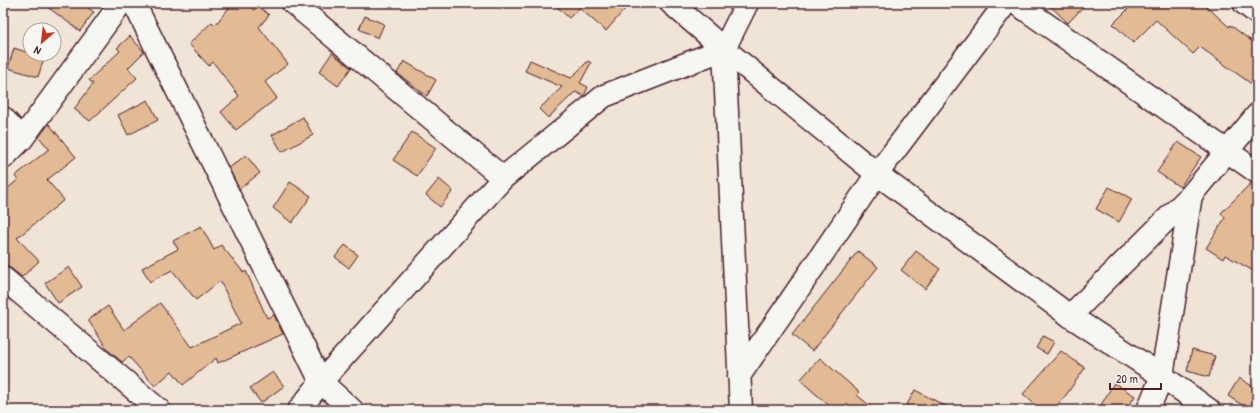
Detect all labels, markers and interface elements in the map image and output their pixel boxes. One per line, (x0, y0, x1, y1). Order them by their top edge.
north arrow (22, 22, 62, 62)
text: N (31, 43, 43, 58)
scale bar (1110, 365, 1161, 391)
text: 20 m (1116, 370, 1138, 387)

